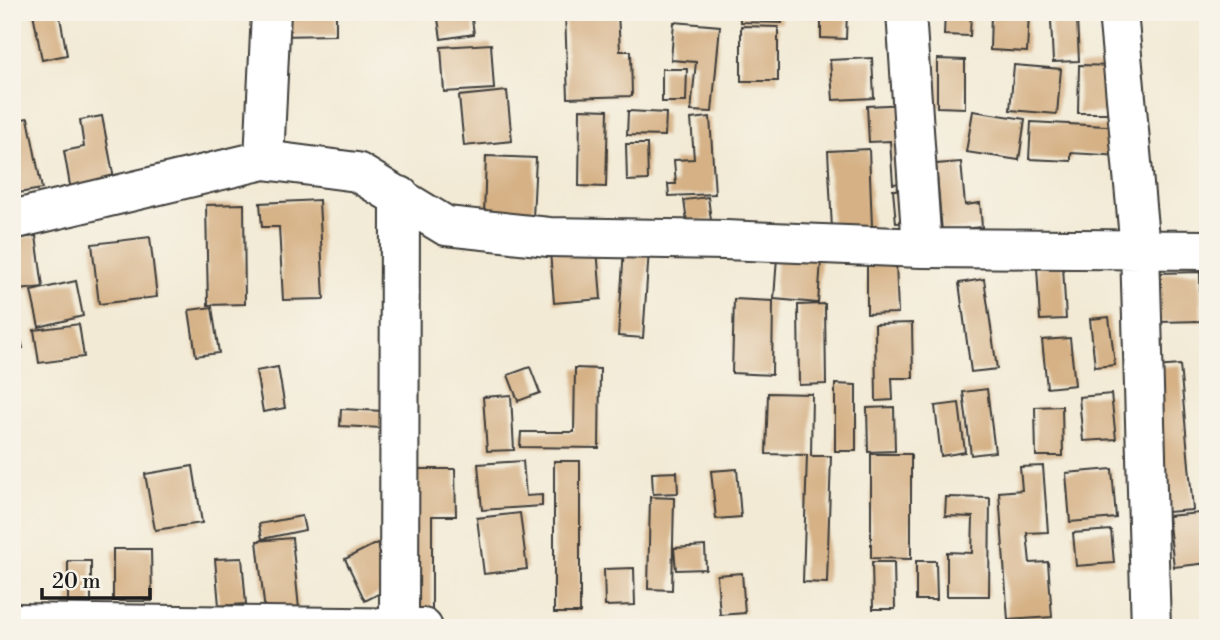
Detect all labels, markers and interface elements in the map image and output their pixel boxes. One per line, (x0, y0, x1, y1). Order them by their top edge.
scale bar (42, 556, 150, 600)
text: 20 m (52, 569, 101, 595)

